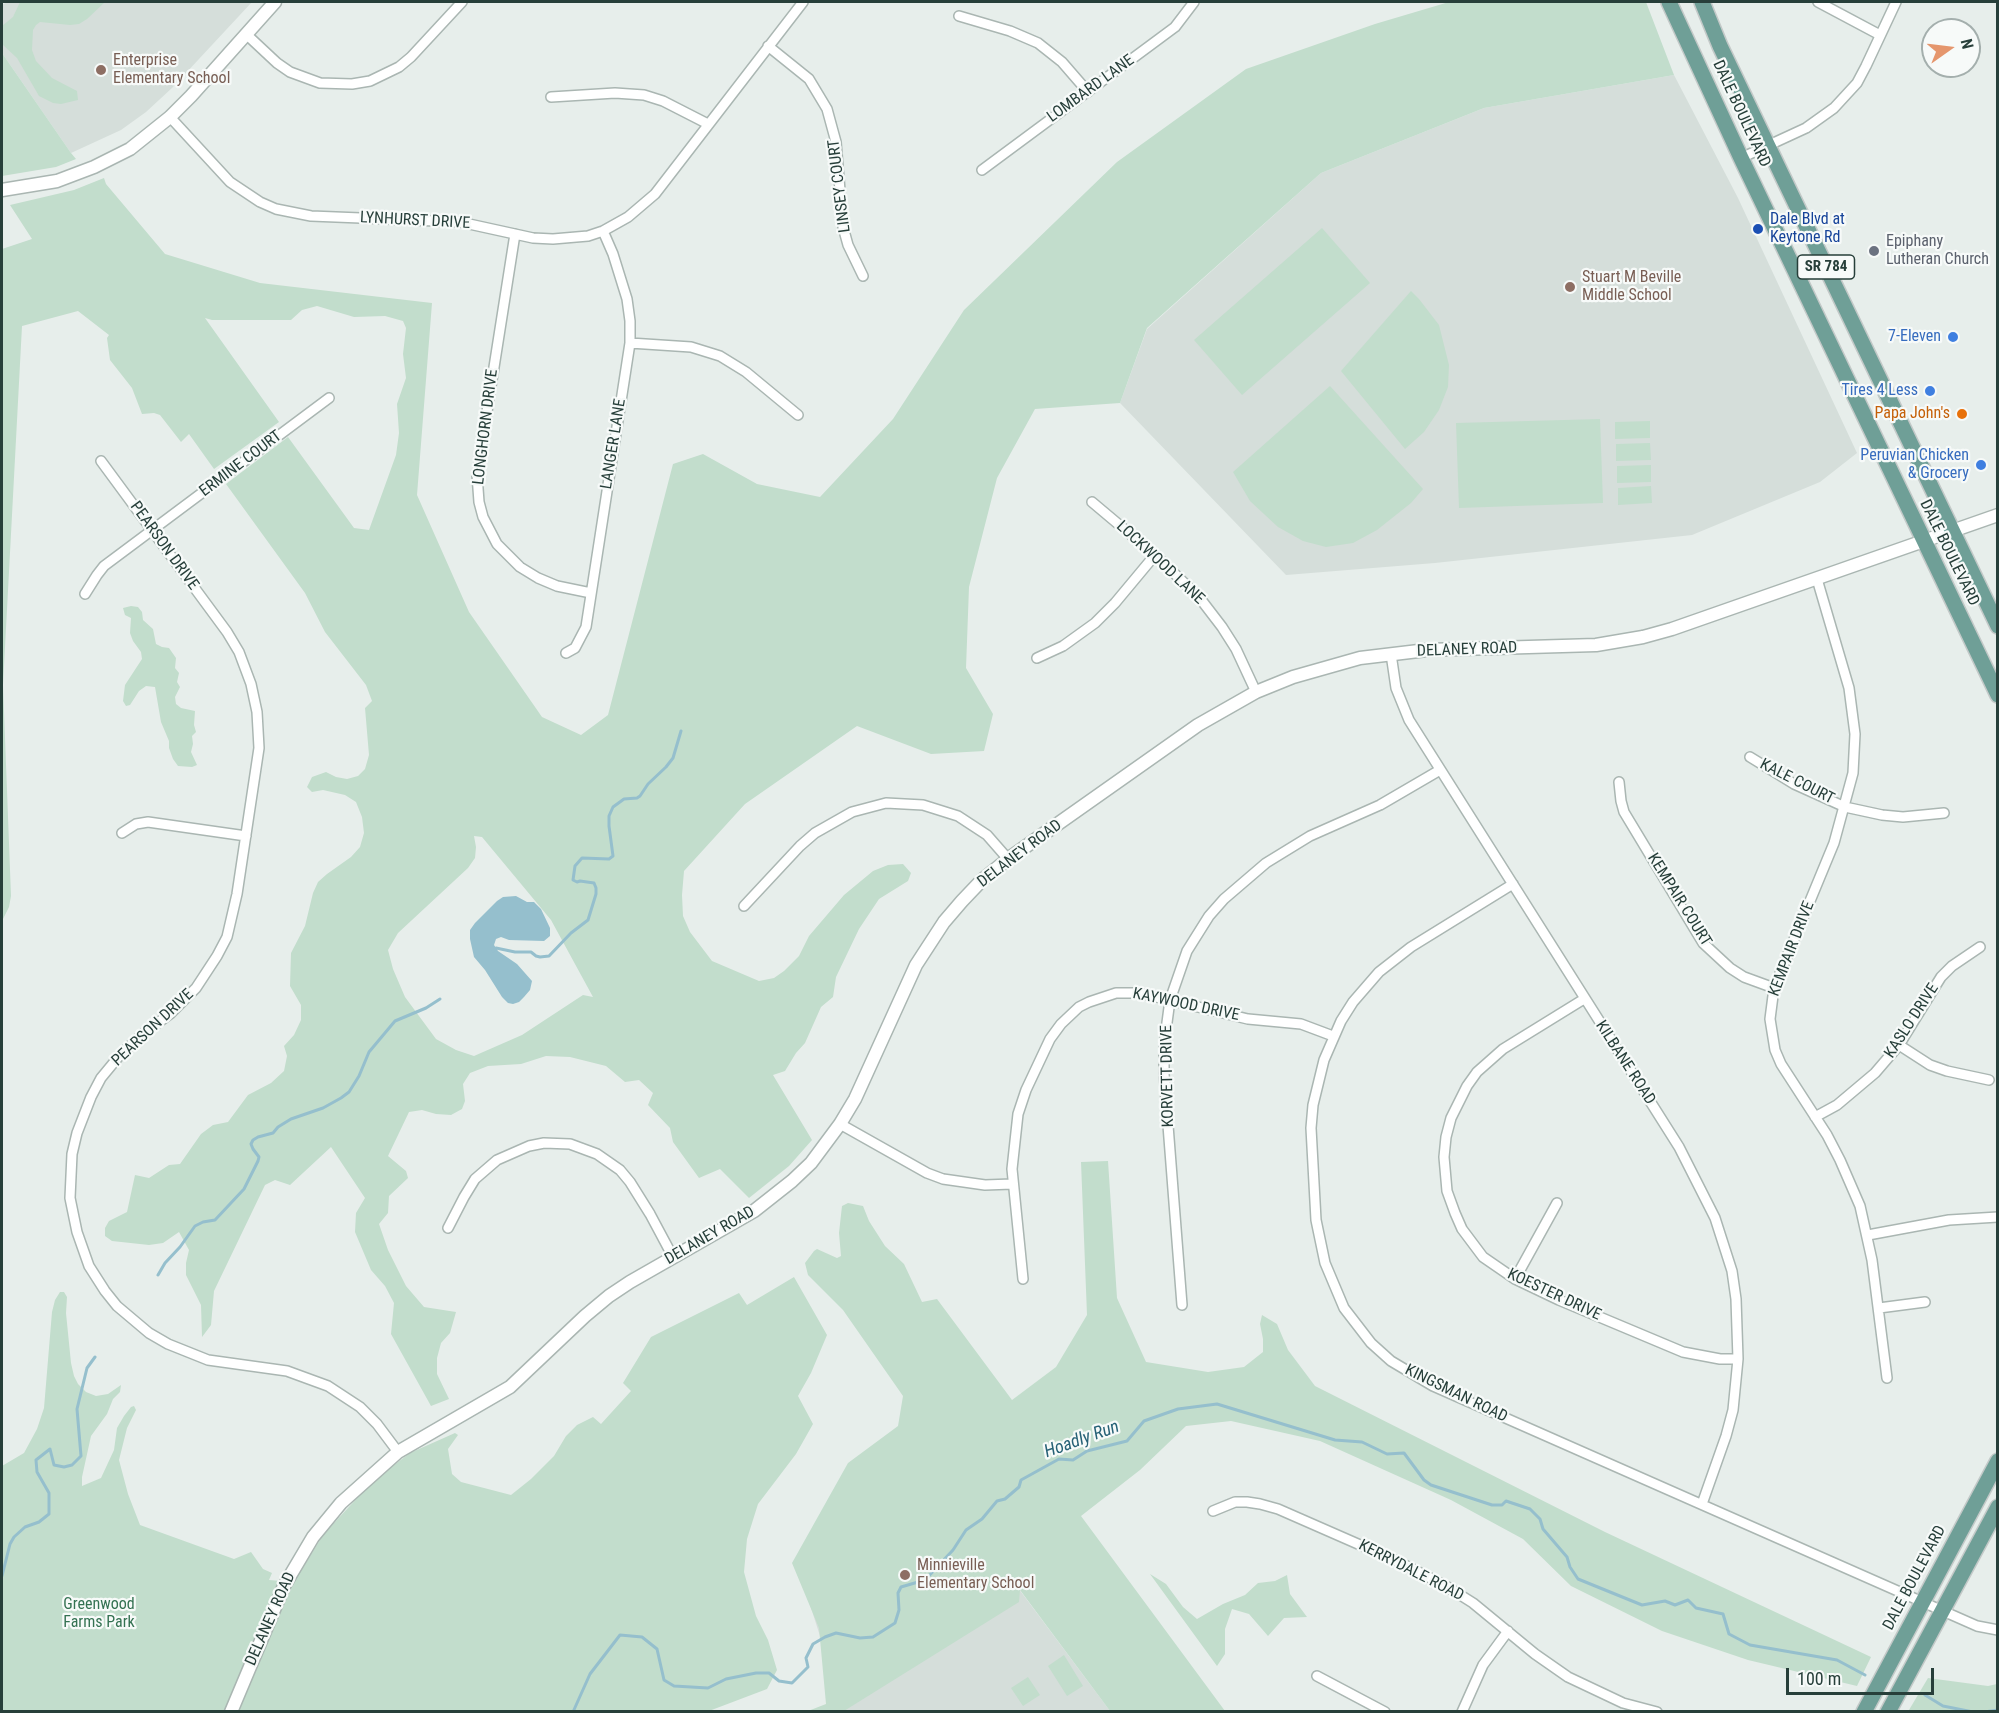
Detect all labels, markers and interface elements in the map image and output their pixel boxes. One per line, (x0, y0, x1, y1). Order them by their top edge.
north arrow (1921, 18, 1981, 78)
text: N (1957, 37, 1977, 51)
place label: Enterprise Elementary School (113, 51, 230, 89)
street label: LOMBARD LANE (1044, 51, 1138, 127)
street label: DALE BOULEVARD (1708, 58, 1774, 170)
marker: Enterprise Elementary School (94, 63, 108, 77)
street label: LINSEY COURT (825, 138, 855, 234)
street label: LYNHURST DRIVE (359, 209, 471, 233)
place label: Dale Blvd at Keytone Rd (1770, 210, 1845, 248)
marker: Dale Blvd at Keytone Rd (1751, 222, 1765, 236)
place label: Epiphany Lutheran Church (1886, 232, 1989, 270)
marker: Epiphany Lutheran Church (1867, 244, 1881, 258)
road number: SR 784 (1798, 255, 1854, 279)
place label: Stuart M Beville Middle School (1582, 268, 1681, 306)
marker: Stuart M Beville Middle School (1563, 280, 1577, 294)
place label: 7-Eleven (1888, 327, 1941, 347)
marker: 7-Eleven (1946, 330, 1960, 344)
street label: LONGHORN DRIVE (469, 368, 503, 486)
place label: Tires 4 Less (1842, 381, 1918, 401)
marker: Tires 4 Less (1923, 384, 1937, 398)
street label: LANGER LANE (597, 397, 631, 491)
place label: Papa John's (1874, 404, 1950, 424)
marker: Papa John's (1955, 407, 1969, 421)
street label: ERMINE COURT (196, 427, 286, 501)
place label: Peruvian Chicken & Grocery (1860, 446, 1969, 484)
marker: Peruvian Chicken & Grocery (1974, 458, 1988, 472)
street label: DALE BOULEVARD (1915, 497, 1983, 609)
street label: PEARSON DRIVE (125, 498, 203, 594)
street label: LOCKWOOD LANE (1112, 517, 1208, 609)
street label: DELANEY ROAD (1417, 639, 1517, 661)
street label: KALE COURT (1757, 755, 1837, 809)
street label: DELANEY ROAD (974, 816, 1066, 892)
street label: KEMPAIR COURT (1643, 850, 1715, 950)
street label: KEMPAIR DRIVE (1765, 899, 1819, 999)
street label: KASLO DRIVE (1881, 980, 1943, 1062)
street label: KAYWOOD DRIVE (1131, 984, 1241, 1026)
street label: PEARSON DRIVE (108, 985, 198, 1071)
street label: KILBANE ROAD (1591, 1017, 1659, 1109)
street label: KORVETT DRIVE (1158, 1025, 1178, 1127)
street label: DELANEY ROAD (662, 1203, 758, 1269)
street label: KOESTER DRIVE (1504, 1265, 1604, 1325)
street label: KINGSMAN ROAD (1402, 1361, 1510, 1427)
water label: Hoadly Run (1042, 1416, 1122, 1464)
street label: DALE BOULEVARD (1879, 1522, 1951, 1634)
street label: KERRYDALE ROAD (1355, 1536, 1467, 1606)
place label: Minnieville Elementary School (917, 1556, 1034, 1594)
marker: Minnieville Elementary School (898, 1568, 912, 1582)
street label: DELANEY ROAD (242, 1569, 300, 1669)
park label: Greenwood Farms Park (63, 1595, 135, 1633)
scale bar (1789, 1656, 1938, 1694)
text: 100 m (1797, 1668, 1841, 1689)

